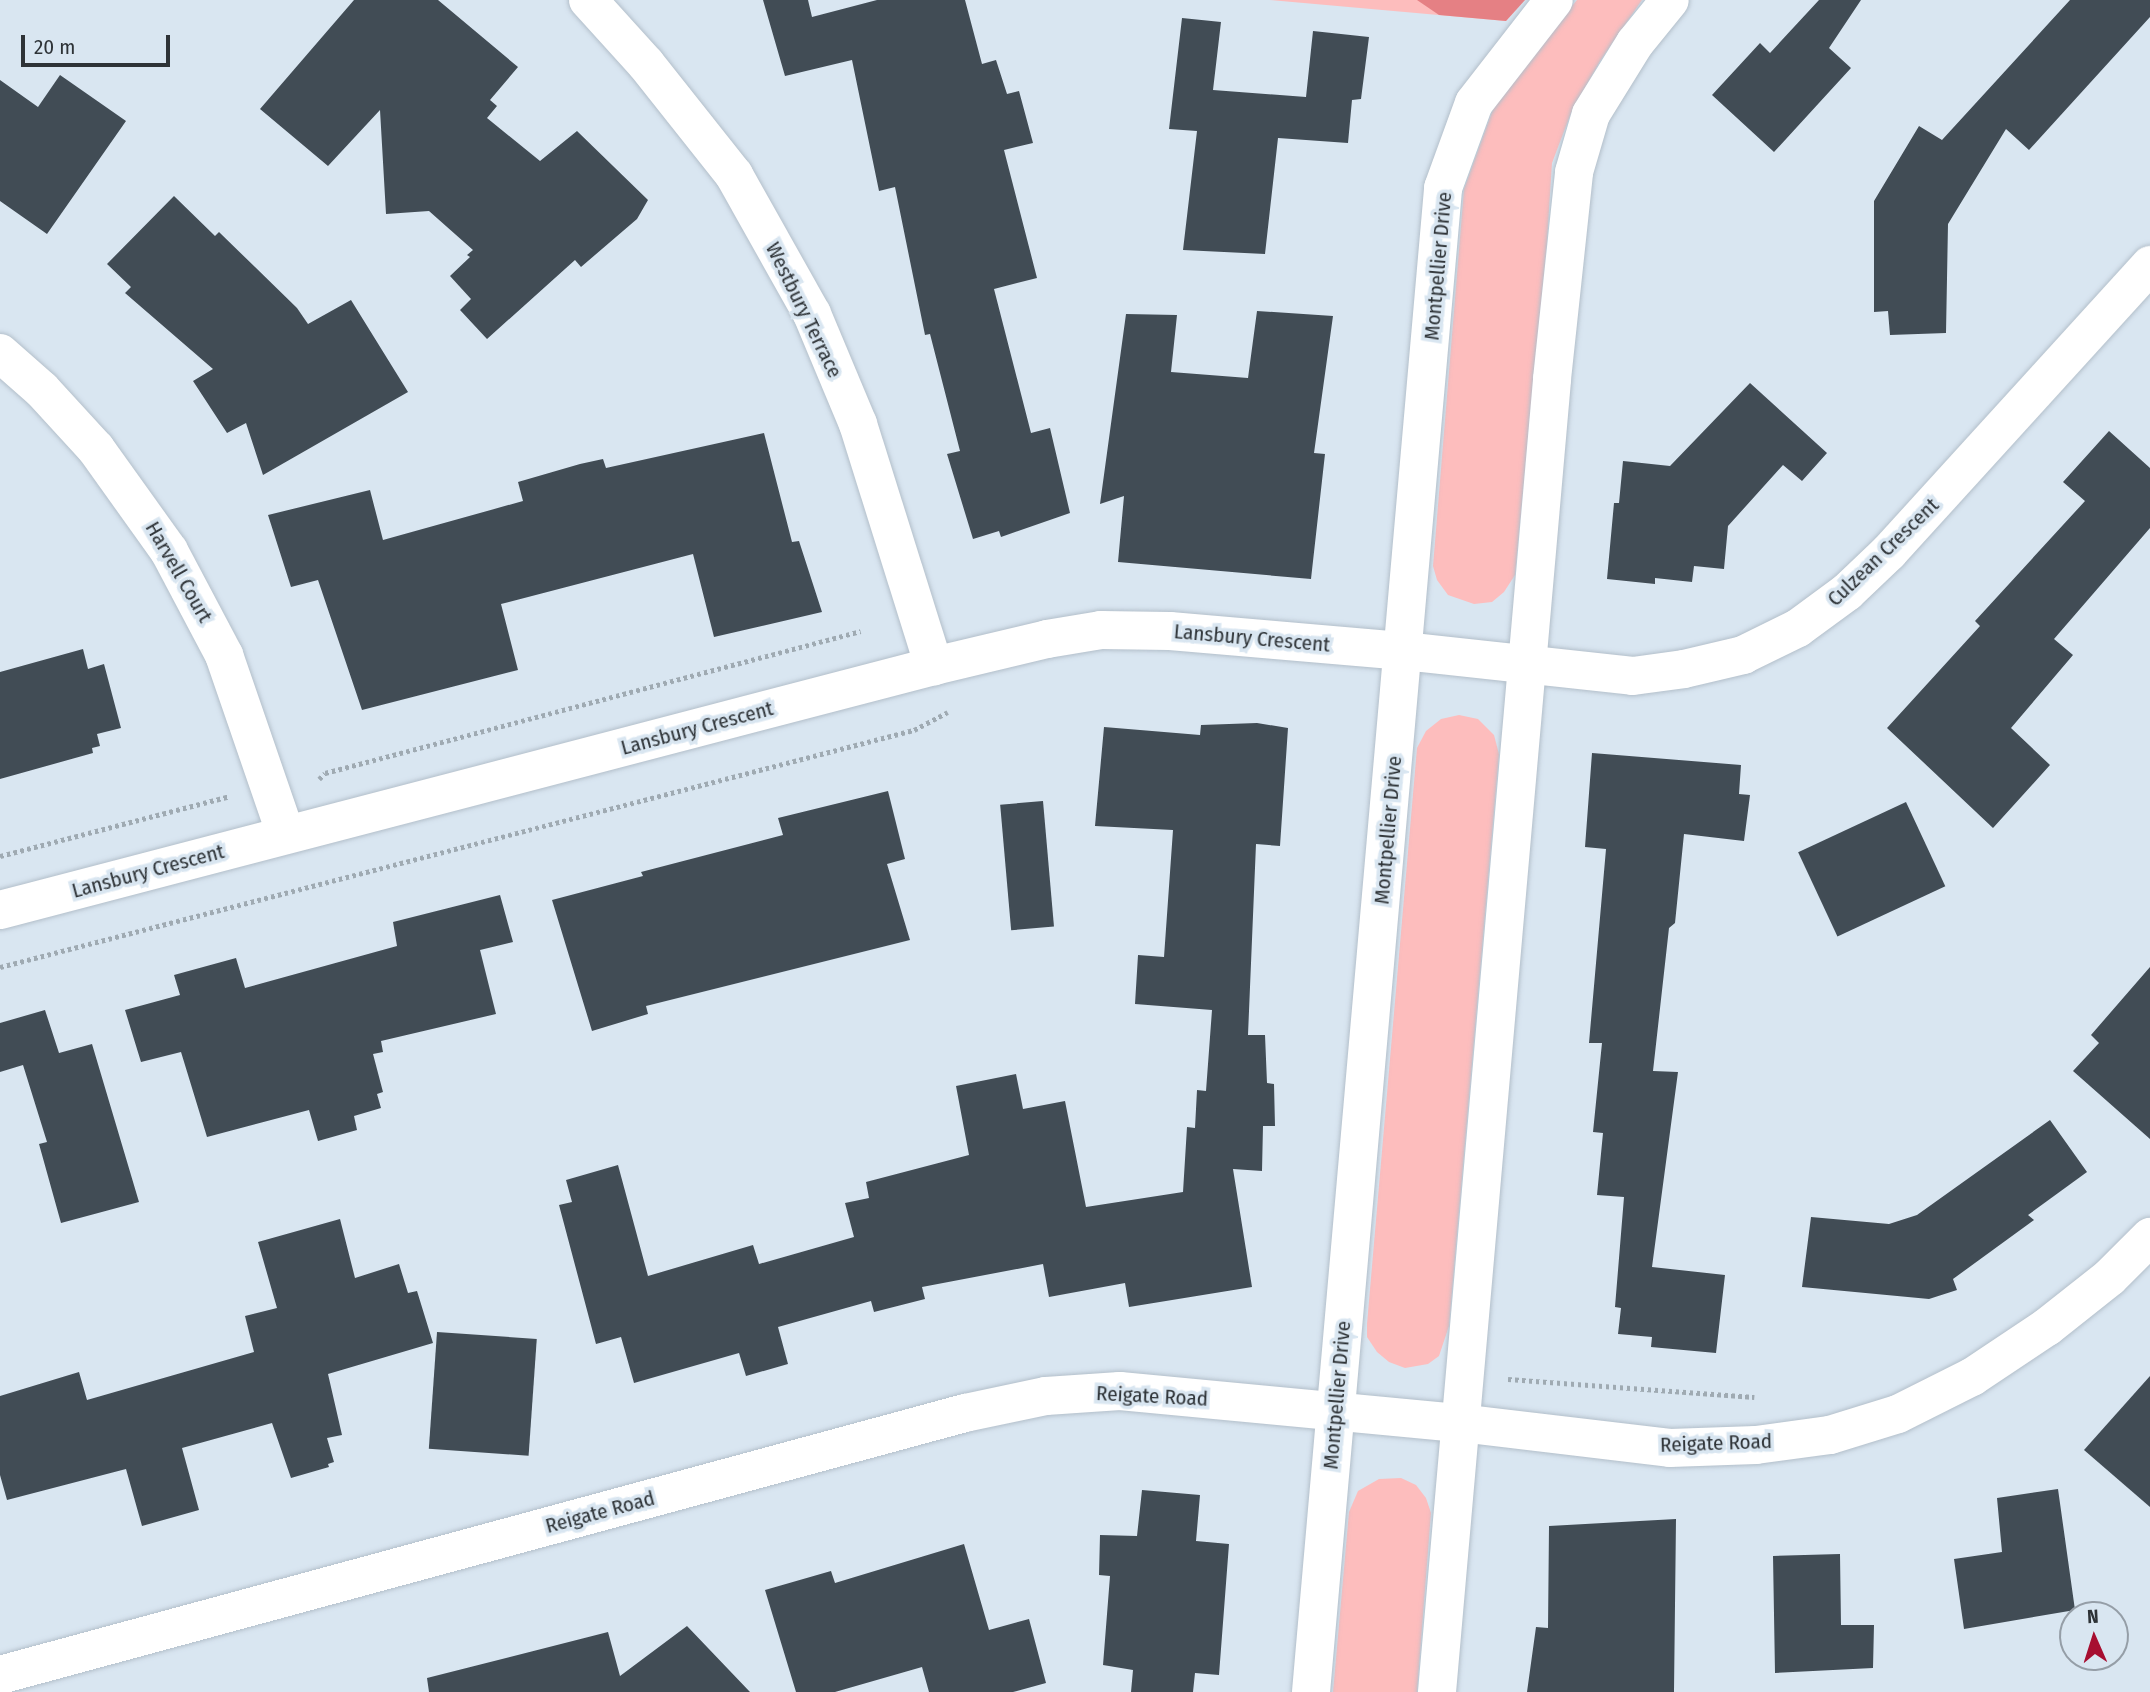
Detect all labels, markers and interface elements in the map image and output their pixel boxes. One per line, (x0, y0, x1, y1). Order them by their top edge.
scale bar (24, 21, 173, 65)
text: 20 m (34, 34, 75, 60)
street label: Montpellier Drive (1419, 191, 1457, 341)
street label: Westbury Terrace (760, 238, 848, 382)
street label: Culzean Crescent (1822, 493, 1944, 611)
street label: Harvell Court (140, 517, 218, 627)
street label: Lansbury Crescent (1173, 619, 1331, 657)
street label: Lansbury Crescent (618, 696, 776, 760)
street label: Montpellier Drive (1369, 755, 1407, 905)
street label: Lansbury Crescent (69, 839, 227, 903)
street label: Montpellier Drive (1318, 1320, 1356, 1470)
street label: Reigate Road (1095, 1380, 1209, 1412)
street label: Reigate Road (1660, 1428, 1772, 1458)
street label: Reigate Road (543, 1485, 657, 1539)
north arrow (2059, 1601, 2129, 1671)
text: N (2087, 1605, 2099, 1628)

